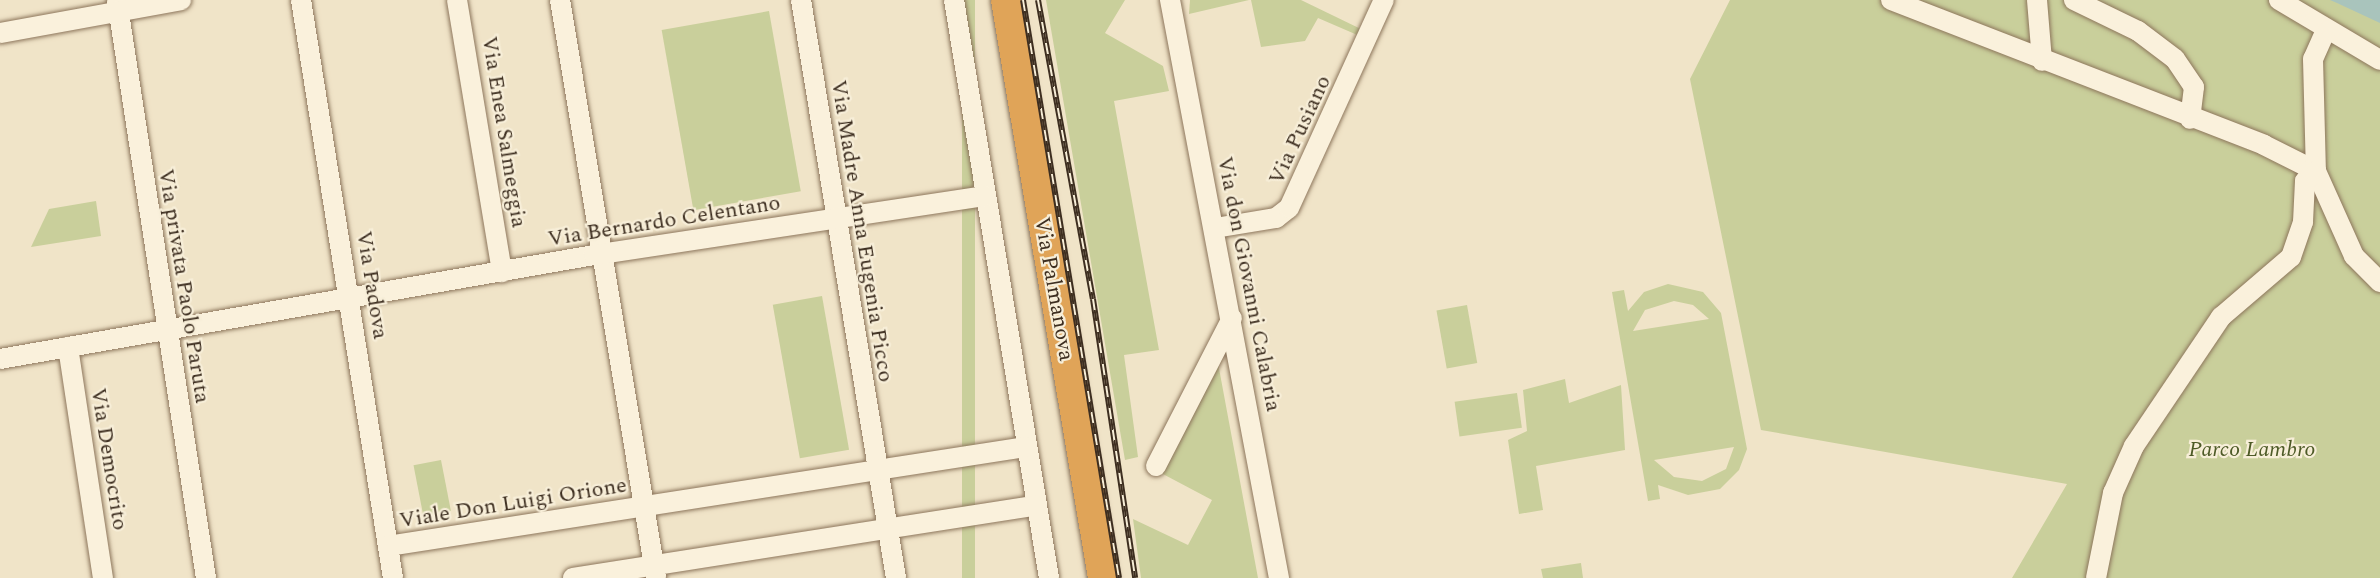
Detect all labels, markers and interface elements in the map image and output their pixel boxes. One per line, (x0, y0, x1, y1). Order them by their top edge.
street label: Via Enea Salmeggia (476, 34, 532, 230)
street label: Via Pusiano (1263, 71, 1337, 189)
street label: Via Madre Anna Eugenia Picco (825, 78, 899, 384)
street label: Via don Giovanni Calabria (1211, 154, 1287, 414)
street label: Via privata Paolo Paruta (152, 167, 216, 405)
street label: Via Bernardo Celentano (546, 190, 782, 252)
street label: Via Palmanova (1028, 215, 1080, 363)
street label: Via Padova (350, 229, 394, 341)
street label: Via Democrito (85, 386, 133, 532)
park label: Parco Lambro (2189, 437, 2315, 463)
street label: Viale Don Luigi Orione (397, 472, 629, 534)

